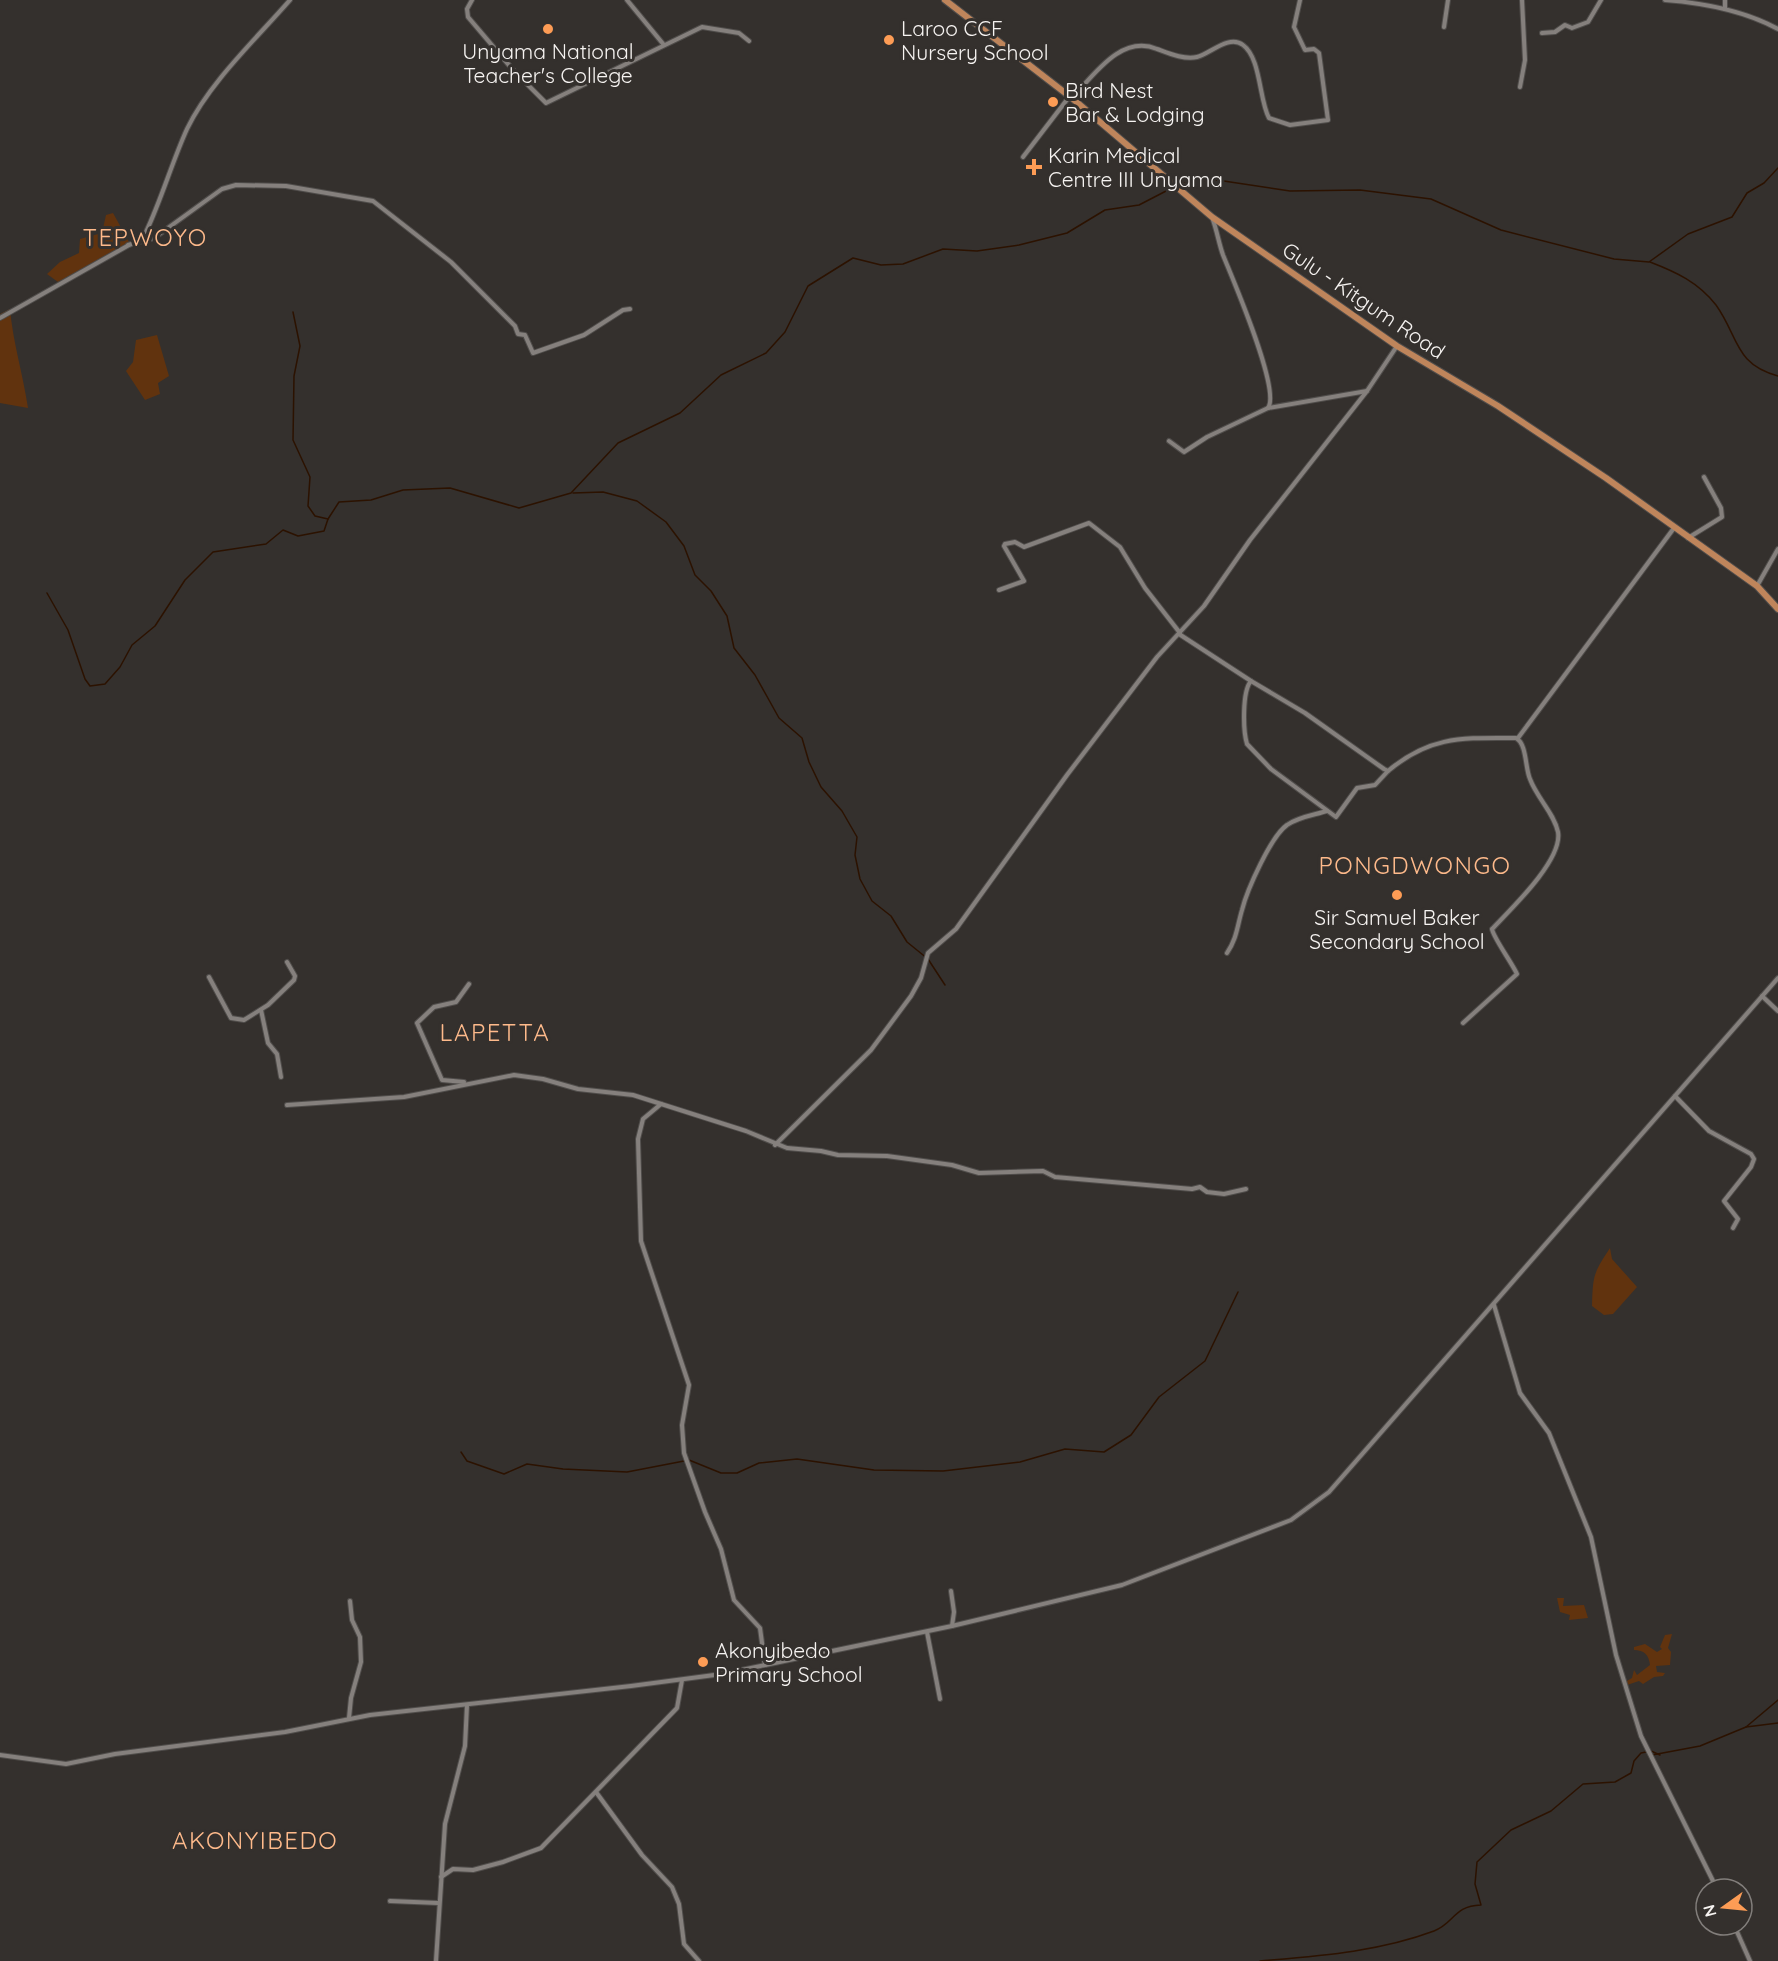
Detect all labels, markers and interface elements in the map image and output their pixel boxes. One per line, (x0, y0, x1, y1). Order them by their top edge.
place label: Laroo CCF Nursery School (901, 15, 1049, 65)
marker: Unyama National Teacher's College (541, 22, 555, 36)
marker: Laroo CCF Nursery School (882, 33, 896, 47)
place label: Unyama National Teacher's College (462, 38, 634, 88)
place label: Bird Nest Bar & Lodging (1065, 77, 1205, 127)
marker: Bird Nest Bar & Lodging (1046, 95, 1060, 109)
place label: Karin Medical Centre III Unyama (1048, 142, 1223, 192)
marker: Karin Medical Centre III Unyama (1025, 158, 1043, 176)
district label: TEPWOYO (82, 222, 208, 252)
street label: Gulu - Kitgum Road (1278, 236, 1450, 364)
district label: PONGDWONGO (1319, 850, 1511, 880)
marker: Sir Samuel Baker Secondary School (1390, 888, 1404, 902)
place label: Sir Samuel Baker Secondary School (1309, 904, 1485, 954)
district label: LAPETTA (440, 1017, 550, 1047)
place label: Akonyibedo Primary School (715, 1637, 863, 1687)
marker: Akonyibedo Primary School (696, 1655, 710, 1669)
district label: AKONYIBEDO (172, 1825, 338, 1855)
north arrow (1694, 1877, 1754, 1937)
text: N (1698, 1903, 1721, 1919)

